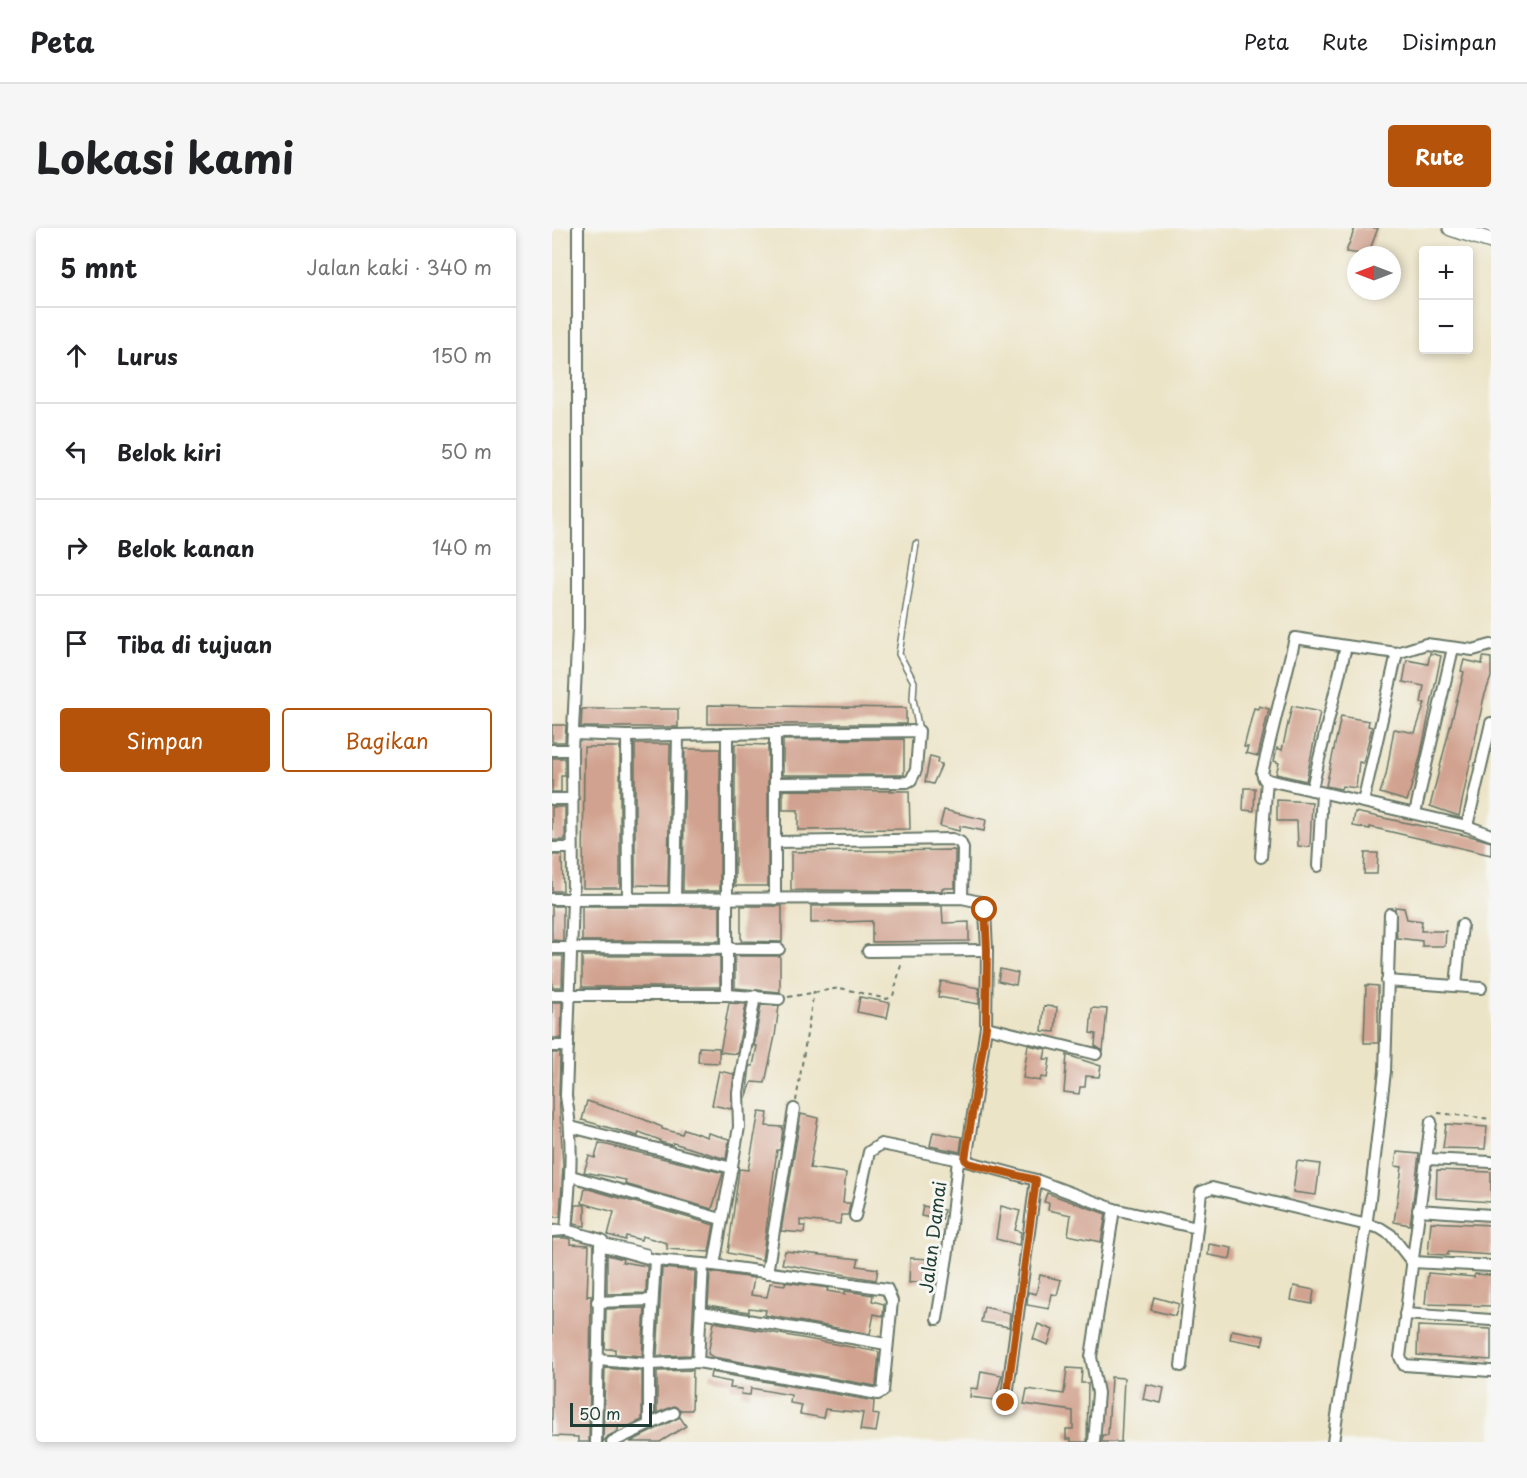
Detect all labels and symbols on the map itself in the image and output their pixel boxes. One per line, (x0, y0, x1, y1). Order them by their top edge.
north arrow (1347, 246, 1401, 300)
route start (971, 896, 997, 922)
street label: Jalan Damai (912, 1179, 952, 1295)
route end (992, 1389, 1018, 1415)
scale bar (570, 1400, 652, 1428)

